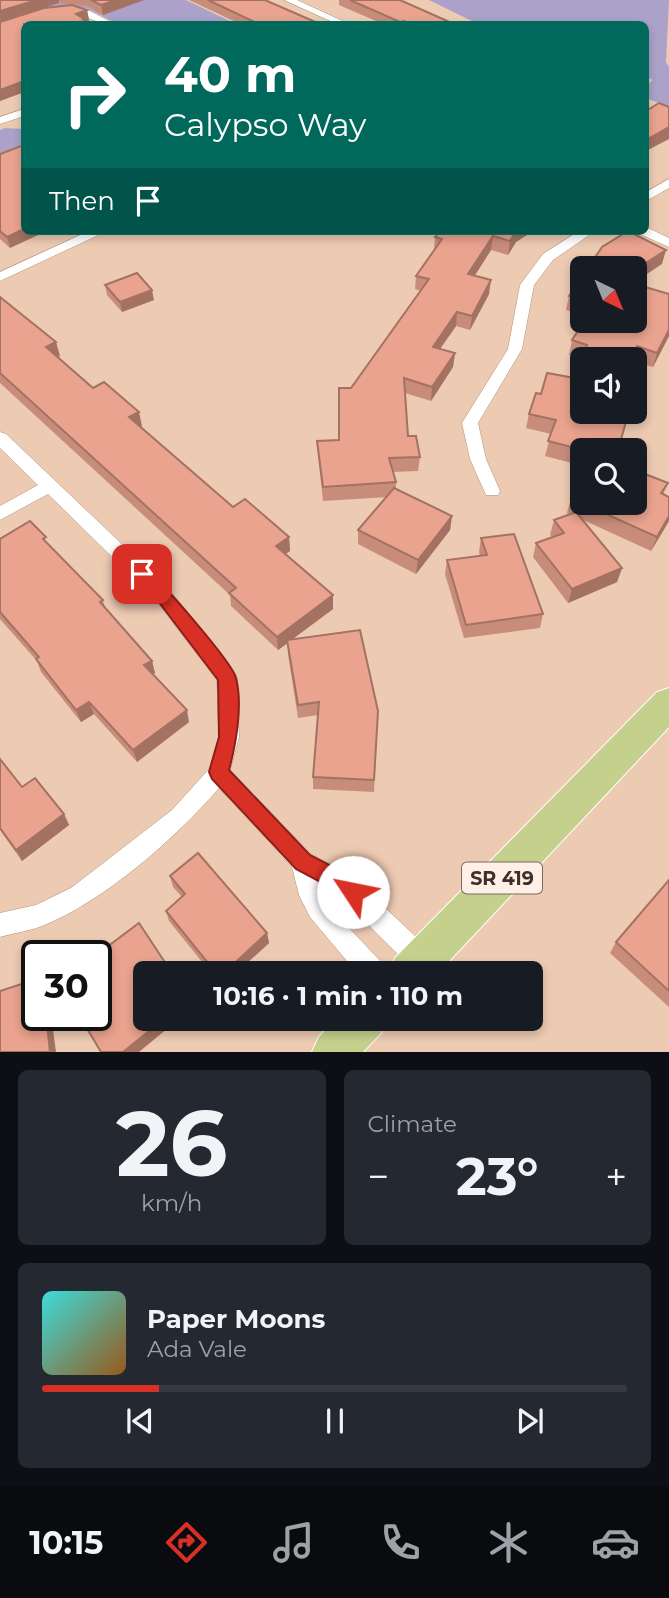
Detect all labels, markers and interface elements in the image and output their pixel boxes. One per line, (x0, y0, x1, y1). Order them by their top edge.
text: 40 m (164, 45, 296, 104)
icon: right (49, 49, 140, 140)
text: Calypso Way (164, 105, 366, 144)
icon: arrive (129, 182, 167, 220)
text: Then (49, 185, 115, 217)
north arrow (570, 256, 648, 332)
map controls (570, 256, 647, 515)
button: sound (570, 347, 647, 424)
button: search (570, 438, 647, 515)
pin (112, 544, 172, 604)
icon: arrive (123, 555, 161, 593)
position arrow (316, 855, 390, 929)
road number: SR 419 (462, 862, 542, 894)
speed limit sign: 30 (21, 940, 112, 1031)
text: 10:16 · 1 min · 110 m (213, 980, 463, 1012)
text: 26 (116, 1088, 228, 1199)
text: Climate (368, 1110, 457, 1138)
text: 23° (456, 1145, 538, 1208)
text: − (368, 1153, 389, 1200)
text: + (605, 1153, 627, 1200)
text: km/h (141, 1189, 202, 1217)
text: Paper Moons (147, 1303, 325, 1335)
text: Ada Vale (147, 1335, 247, 1363)
icon: previous (121, 1402, 159, 1440)
icon: pause (316, 1402, 354, 1440)
icon: next (511, 1402, 549, 1440)
icon: directions (162, 1518, 211, 1567)
icon: music (269, 1518, 318, 1567)
icon: phone (376, 1518, 425, 1567)
icon: climate (484, 1518, 533, 1567)
icon: car (591, 1518, 640, 1567)
text: 10:15 (29, 1523, 103, 1562)

